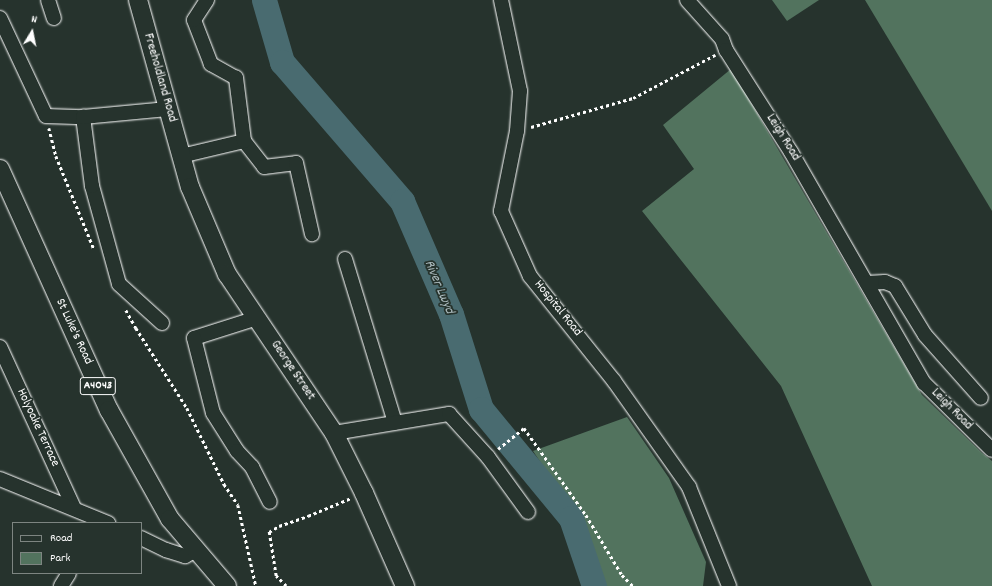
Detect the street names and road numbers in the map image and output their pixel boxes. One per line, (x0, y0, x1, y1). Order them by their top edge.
street label: Freeholdland Road (139, 32, 179, 124)
street label: Leigh Road (762, 112, 802, 164)
street label: Hospital Road (530, 278, 584, 340)
street label: St Luke's Road (51, 297, 95, 367)
street label: George Street (266, 338, 318, 404)
road number: A4043 (79, 376, 117, 396)
street label: Holyoake Terrace (12, 386, 62, 470)
street label: Leigh Road (927, 386, 975, 434)

